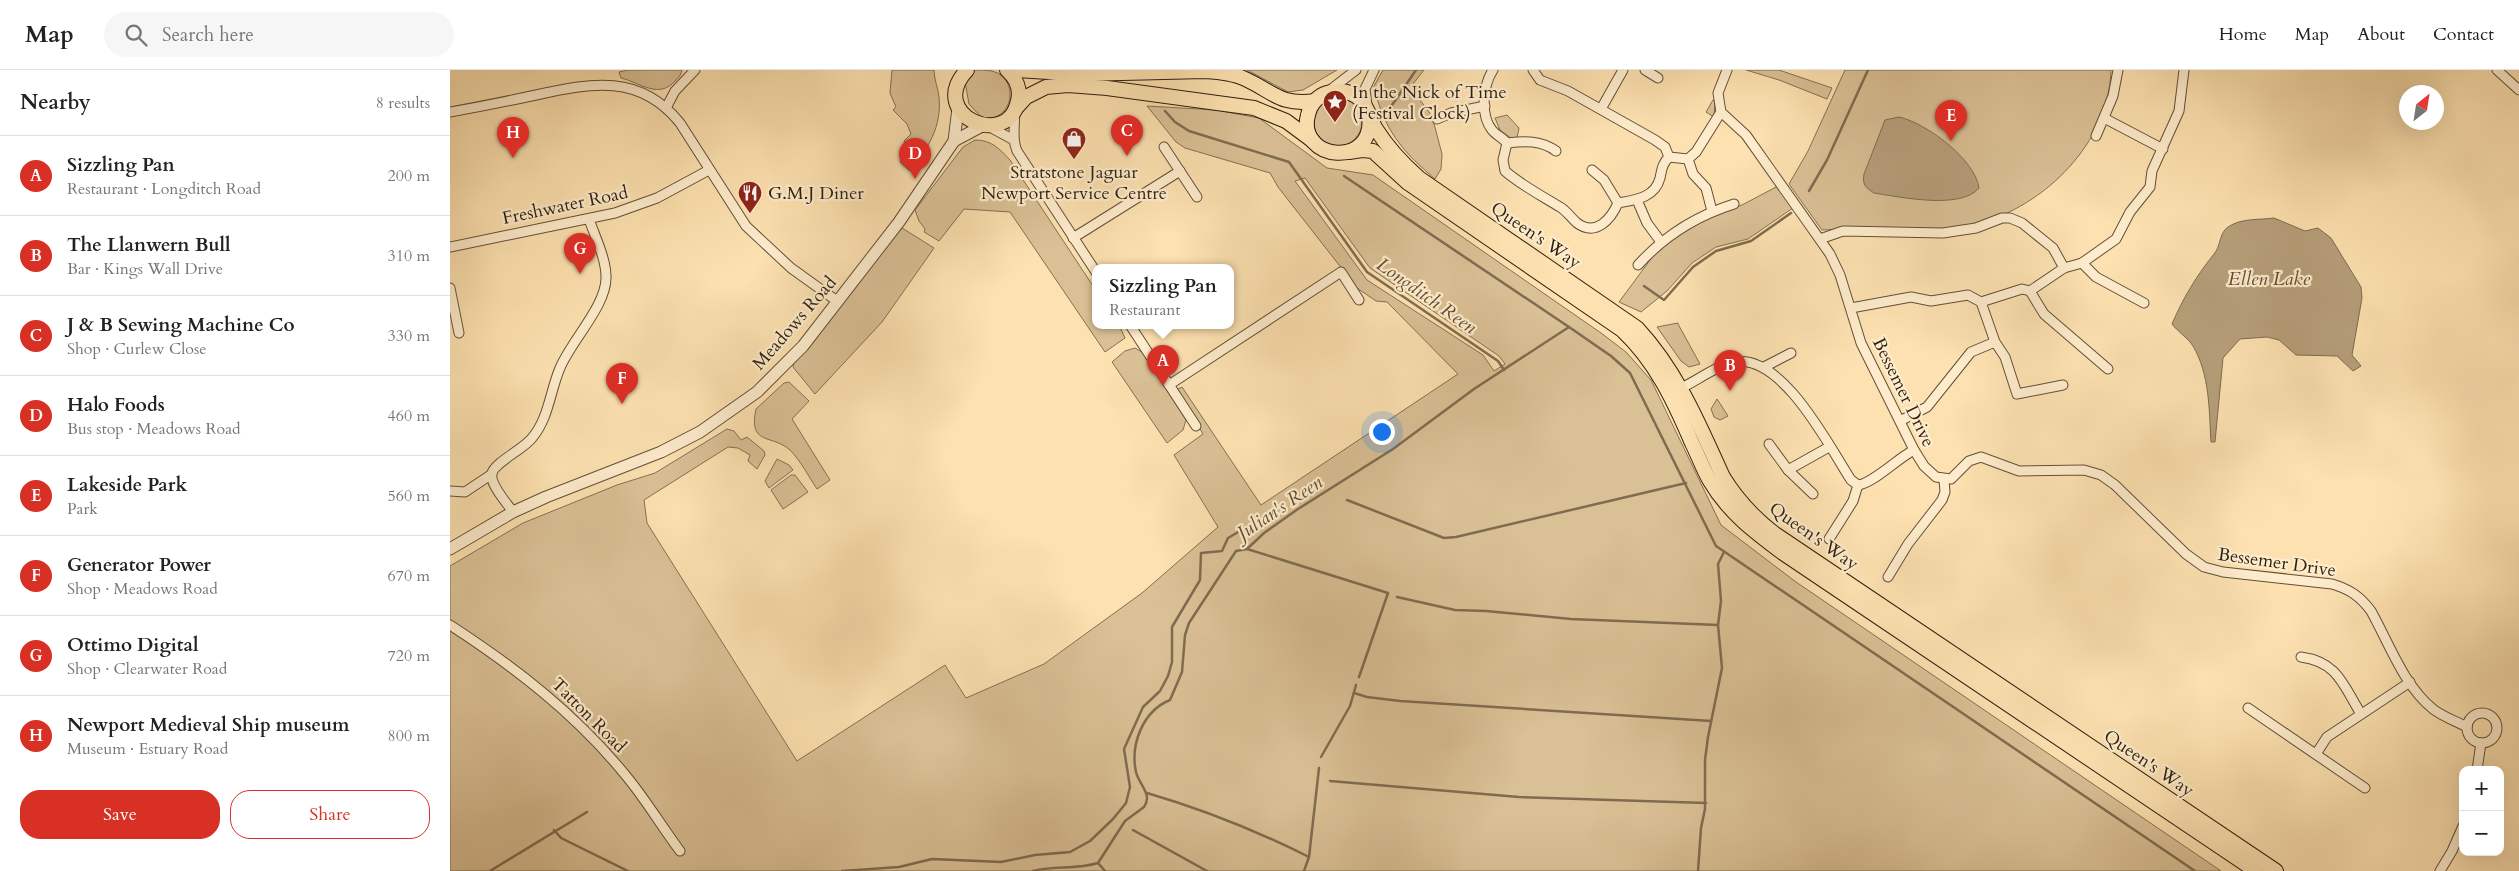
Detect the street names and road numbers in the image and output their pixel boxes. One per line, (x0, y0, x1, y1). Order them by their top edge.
street label: Freshwater Road (500, 180, 631, 231)
street label: Queen's Way (1486, 196, 1586, 275)
street label: Meadows Road (747, 271, 842, 376)
street label: Bessemer Drive (1866, 333, 1941, 451)
street label: Queen's Way (1764, 496, 1864, 577)
street label: Bessemer Drive (2216, 542, 2338, 583)
street label: Tatton Road (546, 672, 632, 759)
street label: Queen's Way (2099, 724, 2199, 803)

